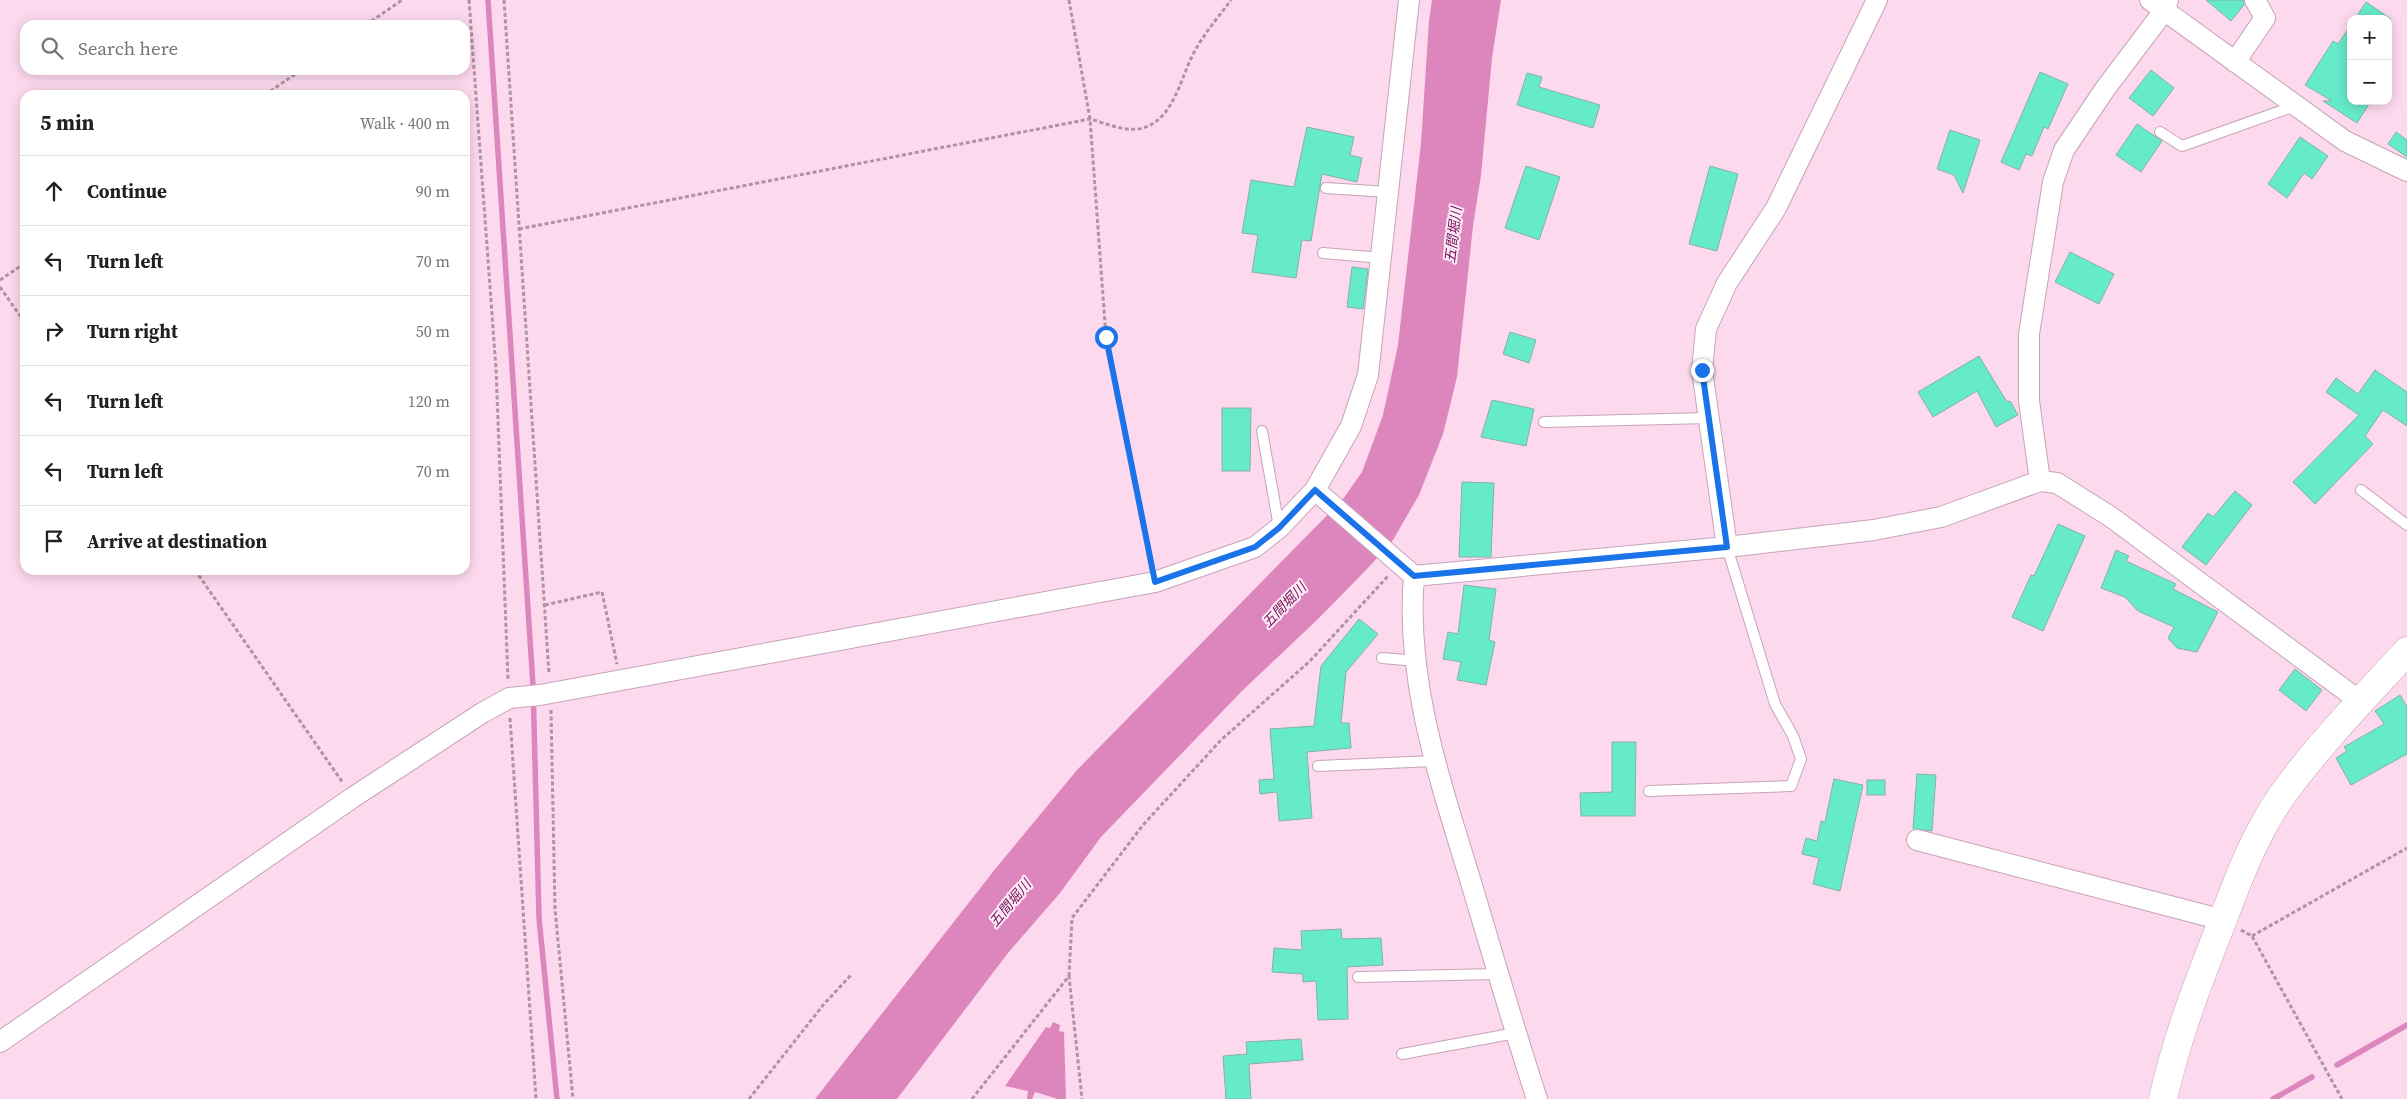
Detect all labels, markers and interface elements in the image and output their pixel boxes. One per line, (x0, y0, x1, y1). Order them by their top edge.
map controls (2347, 15, 2392, 105)
button: + (2347, 15, 2392, 60)
search box (20, 20, 470, 75)
icon: search (38, 34, 66, 62)
text: Search here (78, 35, 178, 61)
button: − (2347, 60, 2392, 105)
text: 5 min (40, 108, 95, 137)
text: Walk · 400 m (360, 112, 450, 134)
icon: ahead (40, 177, 68, 205)
text: Continue (87, 178, 167, 204)
text: 90 m (416, 180, 450, 202)
water label: 五間堀川 (1440, 204, 1467, 264)
icon: left (40, 247, 68, 275)
text: Turn left (87, 248, 163, 274)
text: 70 m (416, 250, 450, 272)
icon: right (40, 317, 68, 345)
text: Turn right (87, 318, 178, 344)
text: 50 m (416, 320, 450, 342)
route start (1095, 326, 1118, 349)
route end (1691, 359, 1714, 382)
icon: left (40, 387, 68, 415)
text: Turn left (87, 388, 163, 414)
text: 120 m (408, 390, 450, 412)
icon: left (40, 457, 68, 485)
text: Turn left (87, 458, 163, 484)
text: 70 m (416, 460, 450, 482)
icon: arrive (40, 527, 68, 555)
text: Arrive at destination (87, 528, 267, 554)
water label: 五間堀川 (1257, 576, 1312, 632)
water label: 五間堀川 (984, 874, 1037, 931)

